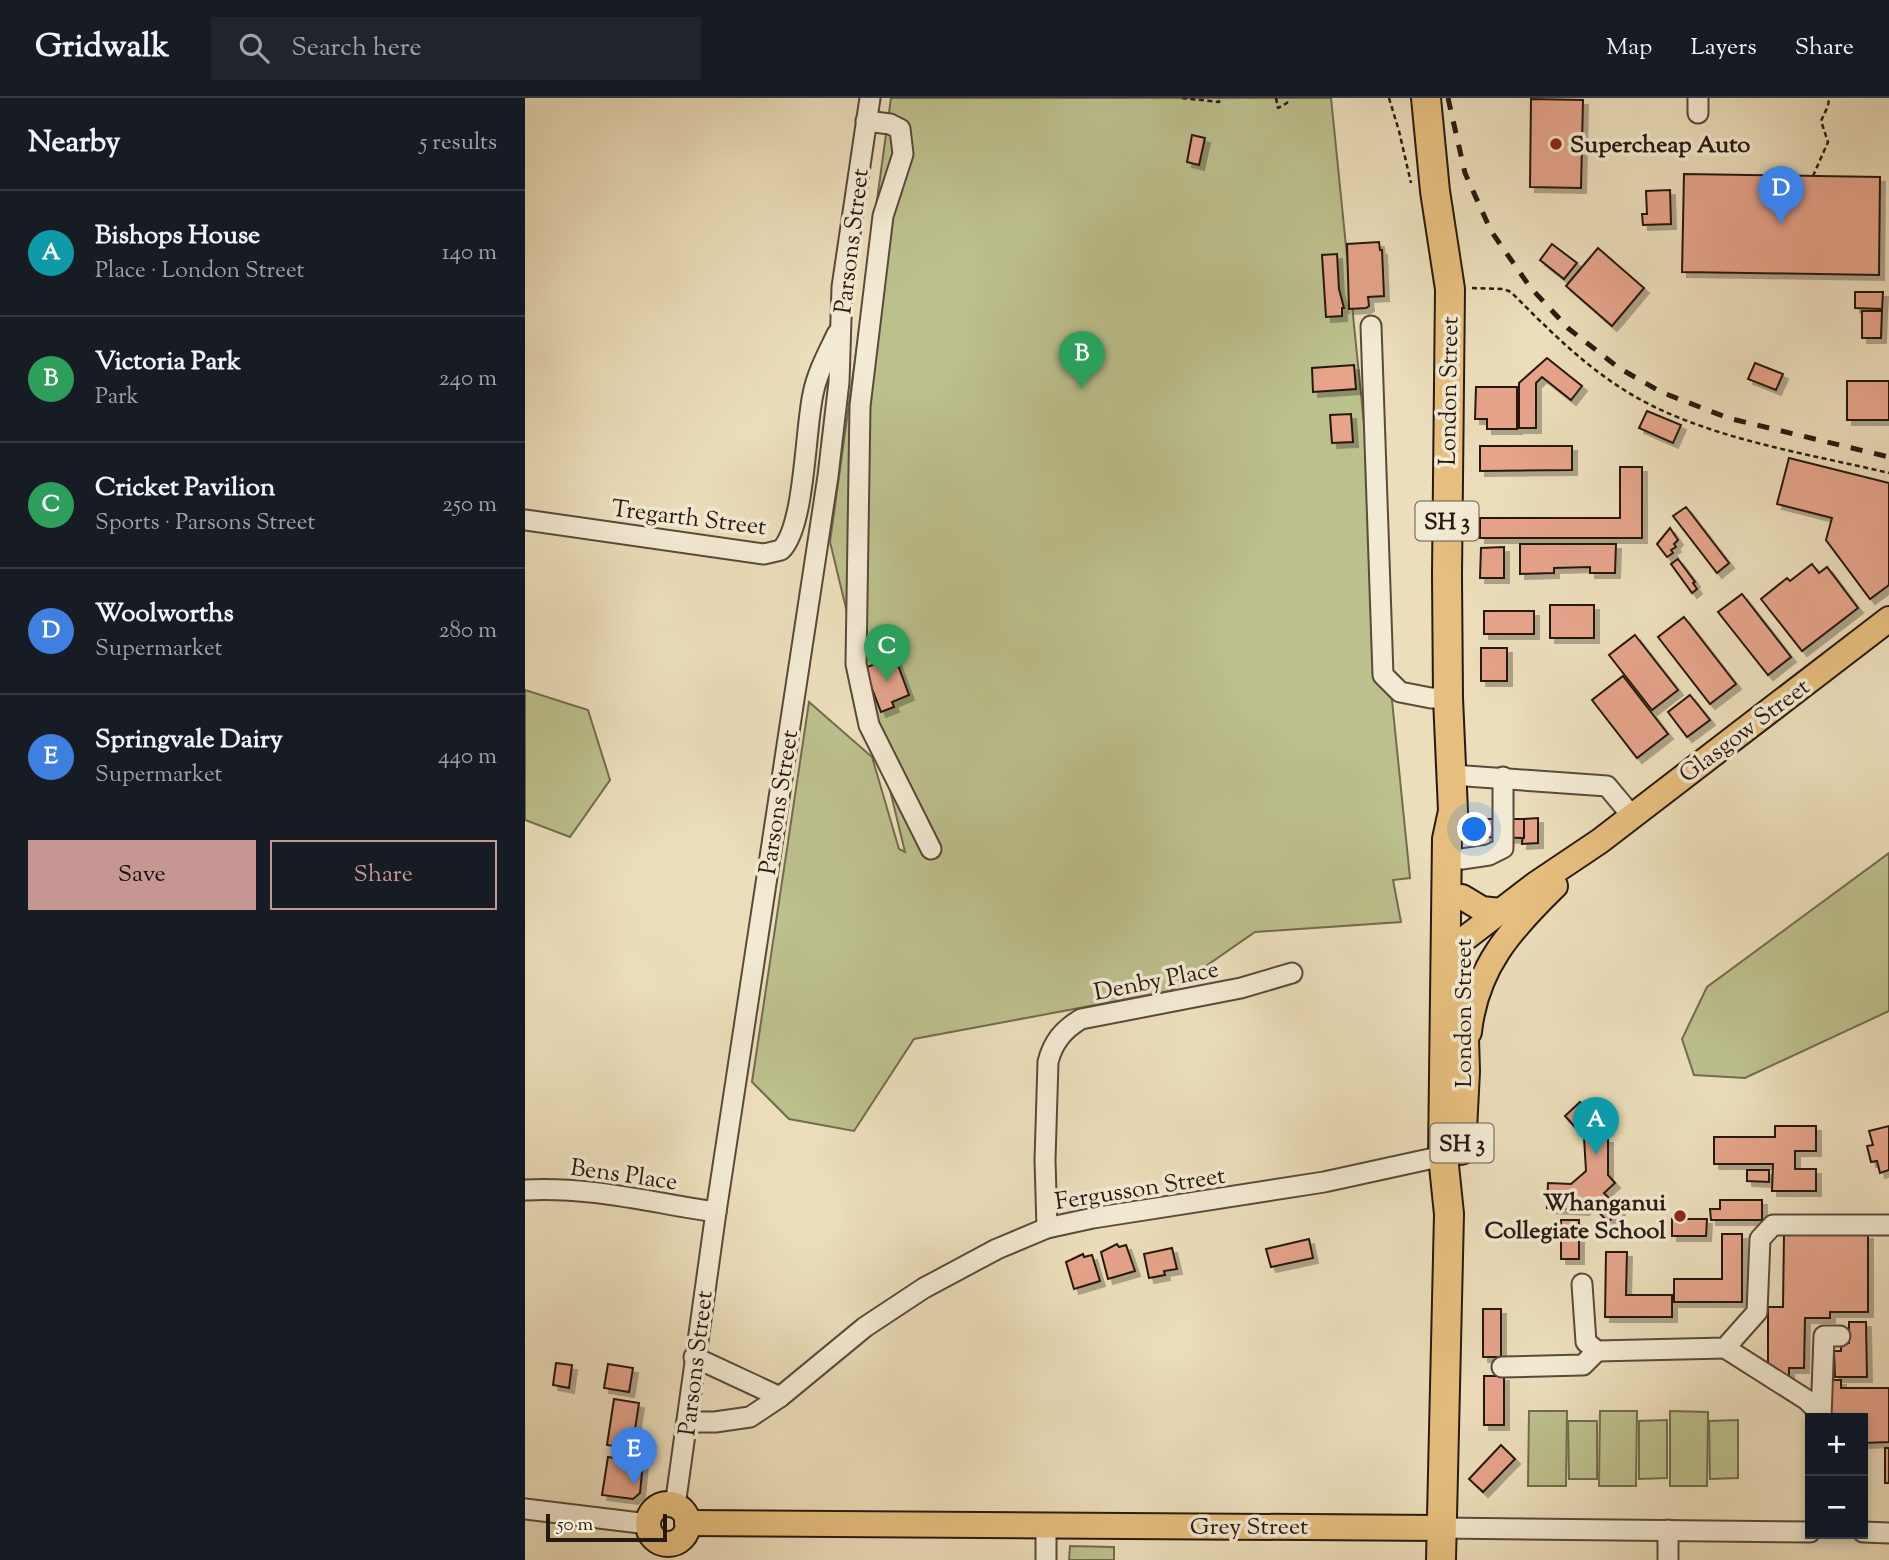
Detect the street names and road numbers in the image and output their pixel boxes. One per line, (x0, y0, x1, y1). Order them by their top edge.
street label: Parsons Street (827, 167, 879, 316)
street label: London Street (1432, 316, 1468, 466)
street label: Tregarth Street (609, 493, 768, 545)
road number: SH 3 (1415, 502, 1479, 540)
street label: Glasgow Street (1673, 671, 1818, 792)
street label: Parsons Street (752, 727, 808, 877)
street label: London Street (1448, 938, 1482, 1088)
street label: Denby Place (1091, 953, 1222, 1011)
road number: SH 3 (1431, 1124, 1493, 1162)
street label: Bens Place (568, 1152, 680, 1200)
street label: Fergusson Street (1053, 1160, 1228, 1220)
street label: Parsons Street (671, 1289, 723, 1438)
street label: Grey Street (1190, 1511, 1308, 1545)

